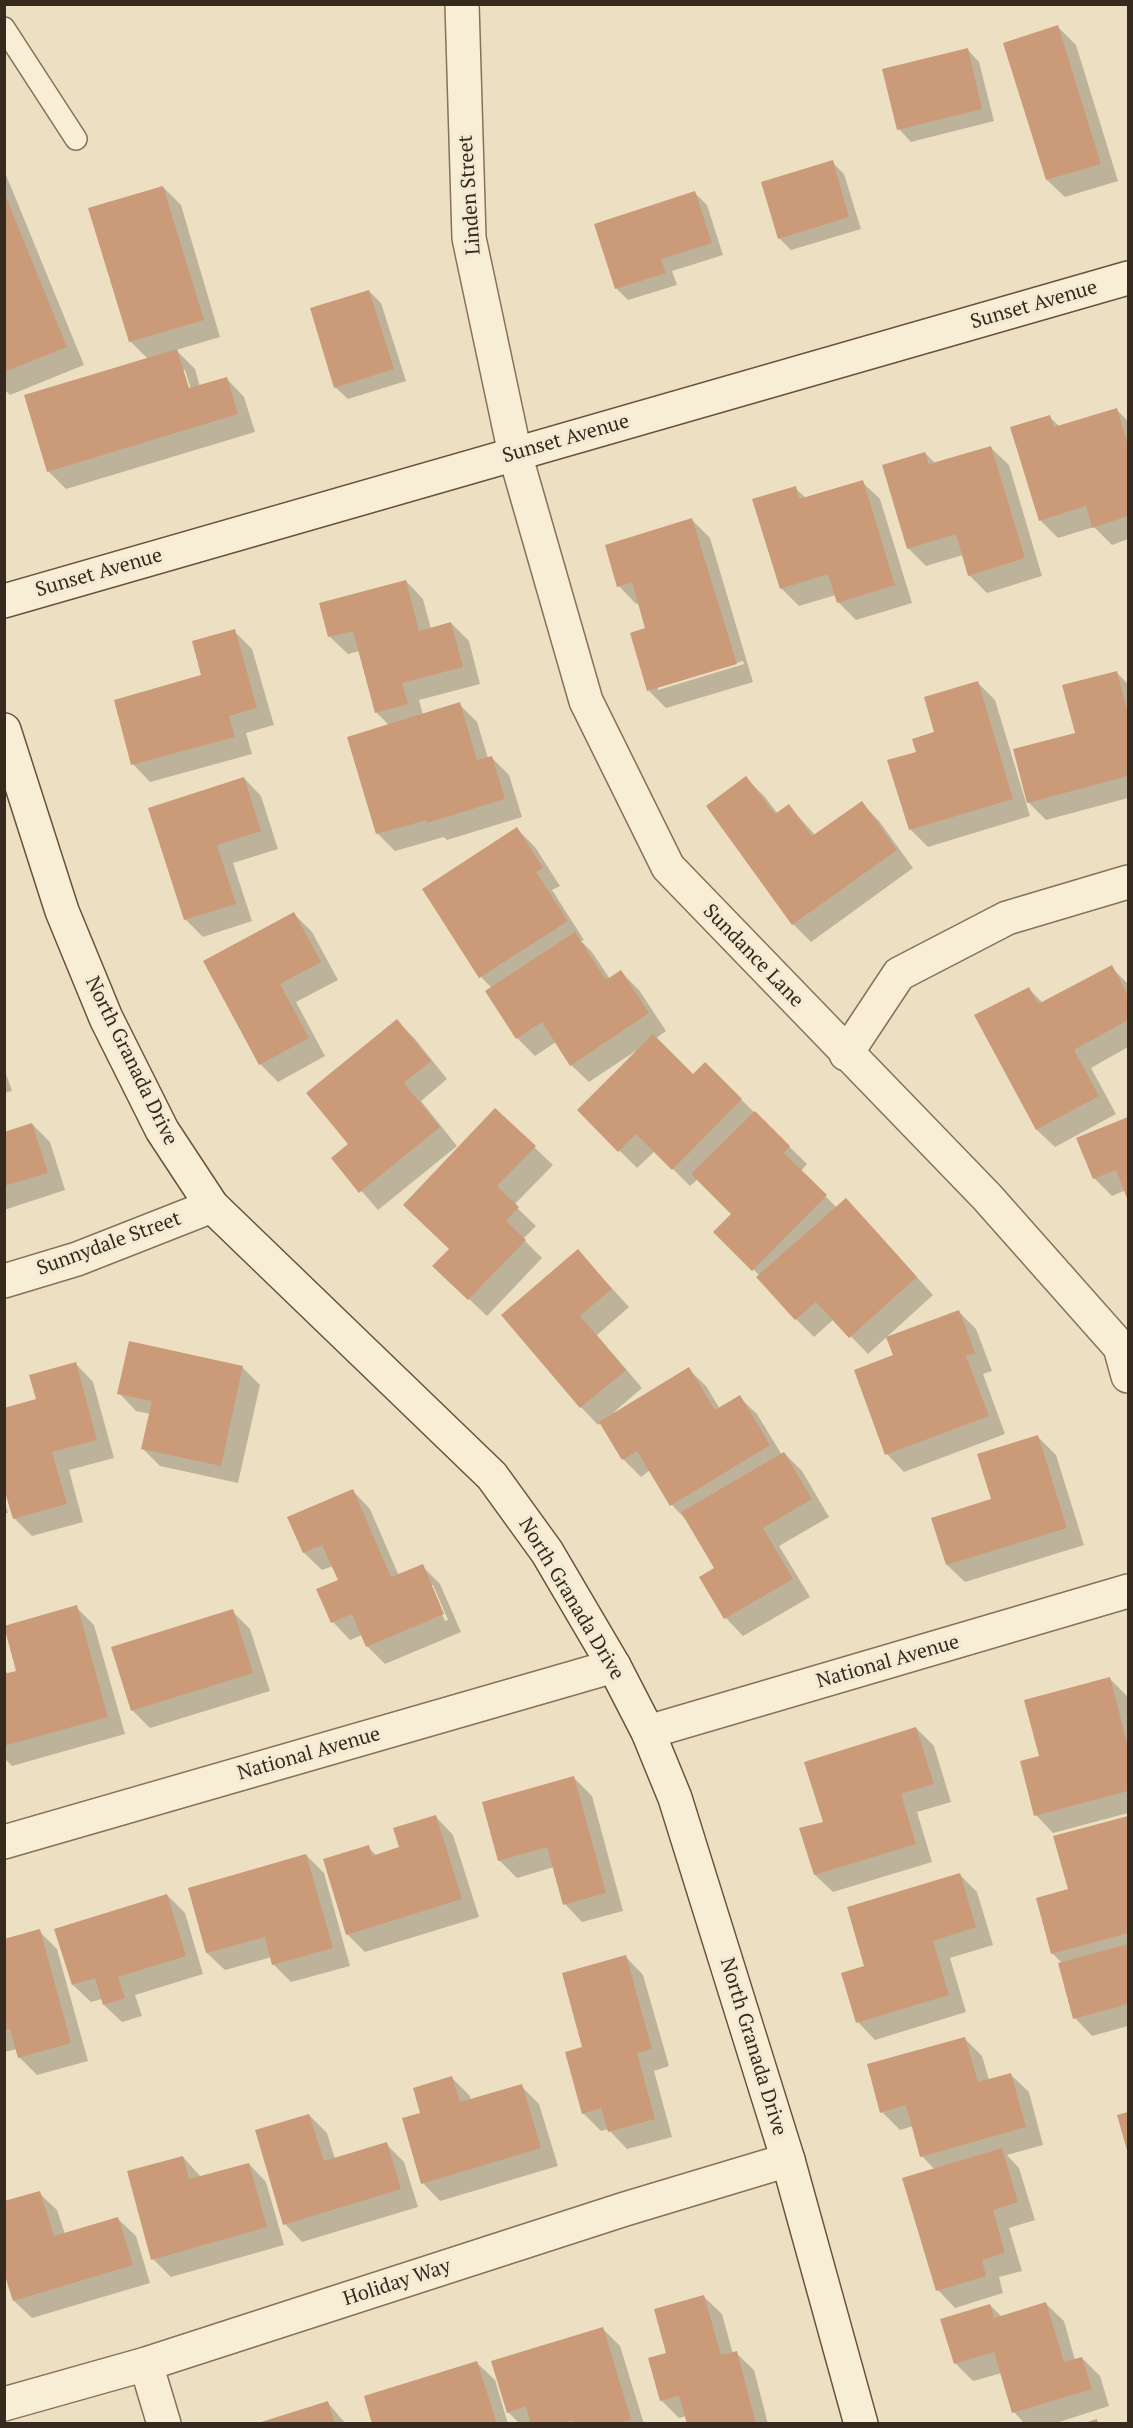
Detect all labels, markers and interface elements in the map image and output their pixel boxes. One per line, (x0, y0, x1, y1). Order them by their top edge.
street label: Linden Street (454, 134, 486, 256)
street label: Sunset Avenue (968, 275, 1100, 335)
street label: Sunset Avenue (500, 409, 632, 469)
street label: Sunset Avenue (33, 543, 165, 603)
street label: Sundance Lane (698, 899, 808, 1013)
street label: North Granada Drive (80, 973, 182, 1149)
street label: Sunnydale Street (34, 1207, 184, 1281)
street label: North Granada Drive (513, 1514, 629, 1684)
street label: National Avenue (814, 1630, 962, 1694)
street label: National Avenue (235, 1722, 383, 1786)
street label: North Granada Drive (715, 1955, 791, 2139)
street label: Holiday Way (340, 2254, 454, 2312)

